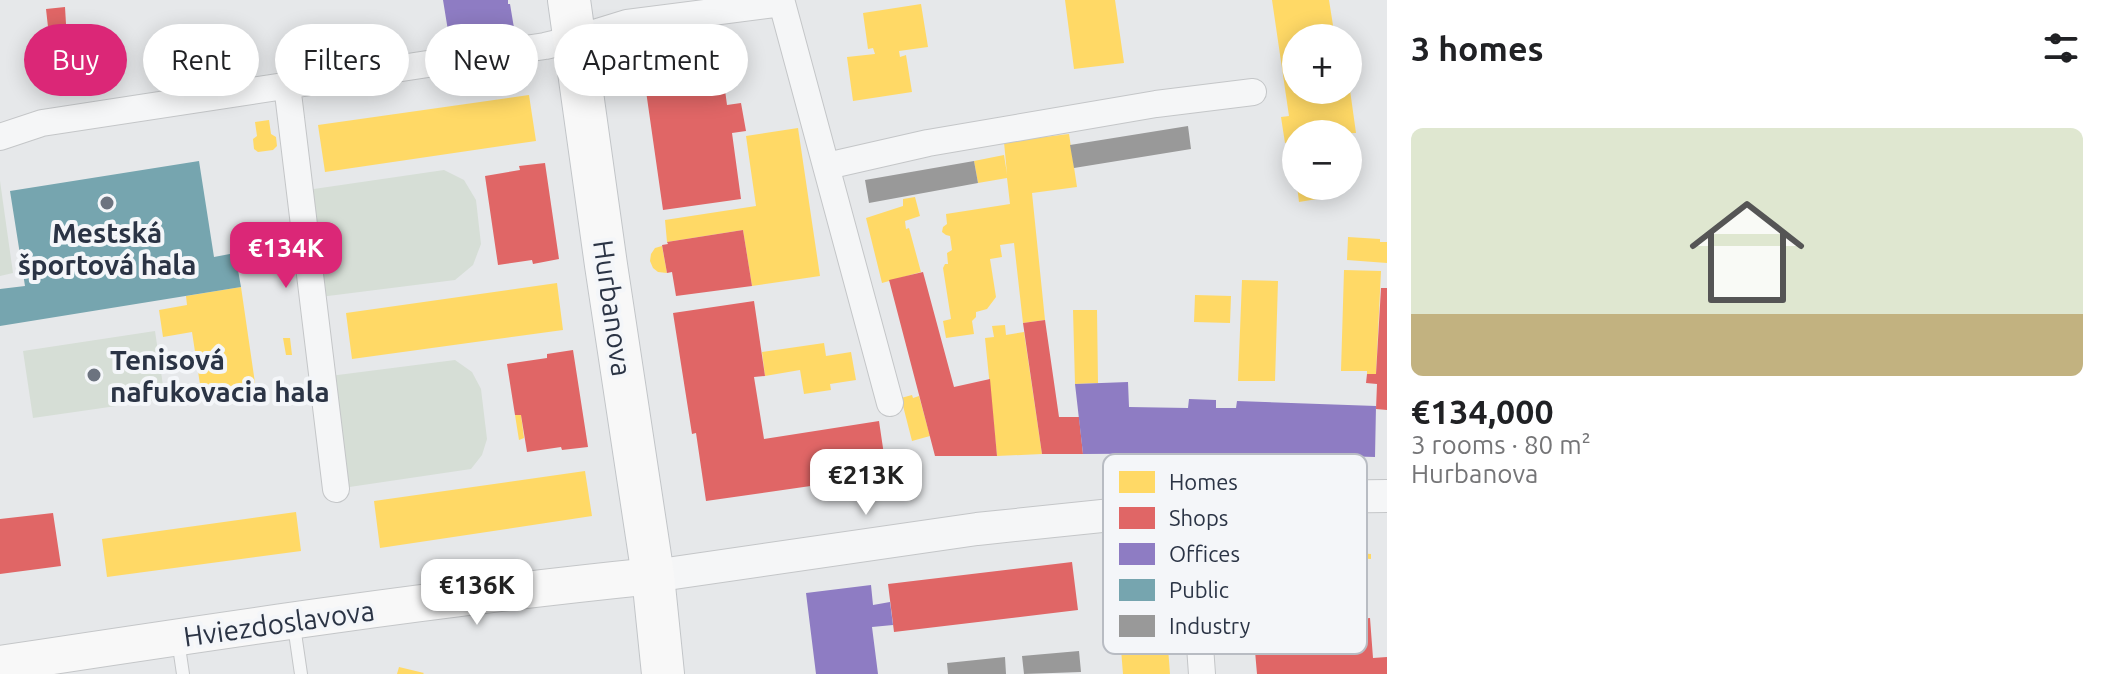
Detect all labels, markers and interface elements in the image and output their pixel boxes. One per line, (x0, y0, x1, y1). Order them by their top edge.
chip: Buy (24, 24, 127, 96)
chip: Rent (143, 24, 259, 96)
chip: Filters (275, 24, 409, 96)
chip: New (425, 24, 538, 96)
chip: Apartment (554, 24, 748, 96)
map controls (1282, 24, 1362, 200)
button: + (1282, 24, 1362, 104)
icon: filters (2039, 26, 2083, 70)
text: 3 homes (1411, 29, 1544, 67)
button: − (1282, 120, 1362, 200)
icon: home (1675, 180, 1819, 324)
marker: Mestská športová hala (98, 194, 116, 212)
place label: Mestská športová hala (18, 217, 196, 280)
pin: €134K (230, 222, 342, 290)
text: €134K (248, 233, 324, 262)
street label: Hurbanova (588, 238, 638, 378)
place label: Tenisová nafukovacia hala (110, 344, 330, 407)
marker: Tenisová nafukovacia hala (85, 366, 103, 384)
text: €134,000 (1411, 392, 1554, 430)
text: 3 rooms · 80 m² (1411, 430, 1591, 459)
pin: €213K (810, 449, 922, 517)
legend (1103, 454, 1367, 654)
text: Hurbanova (1411, 459, 1538, 488)
text: €213K (828, 460, 904, 489)
text: Homes (1169, 469, 1238, 494)
text: Shops (1169, 505, 1228, 530)
text: Offices (1169, 541, 1240, 566)
pin: €136K (421, 559, 533, 627)
text: €136K (439, 570, 515, 599)
text: Public (1169, 577, 1229, 602)
street label: Hviezdoslavova (181, 594, 377, 652)
text: Industry (1169, 613, 1251, 638)

